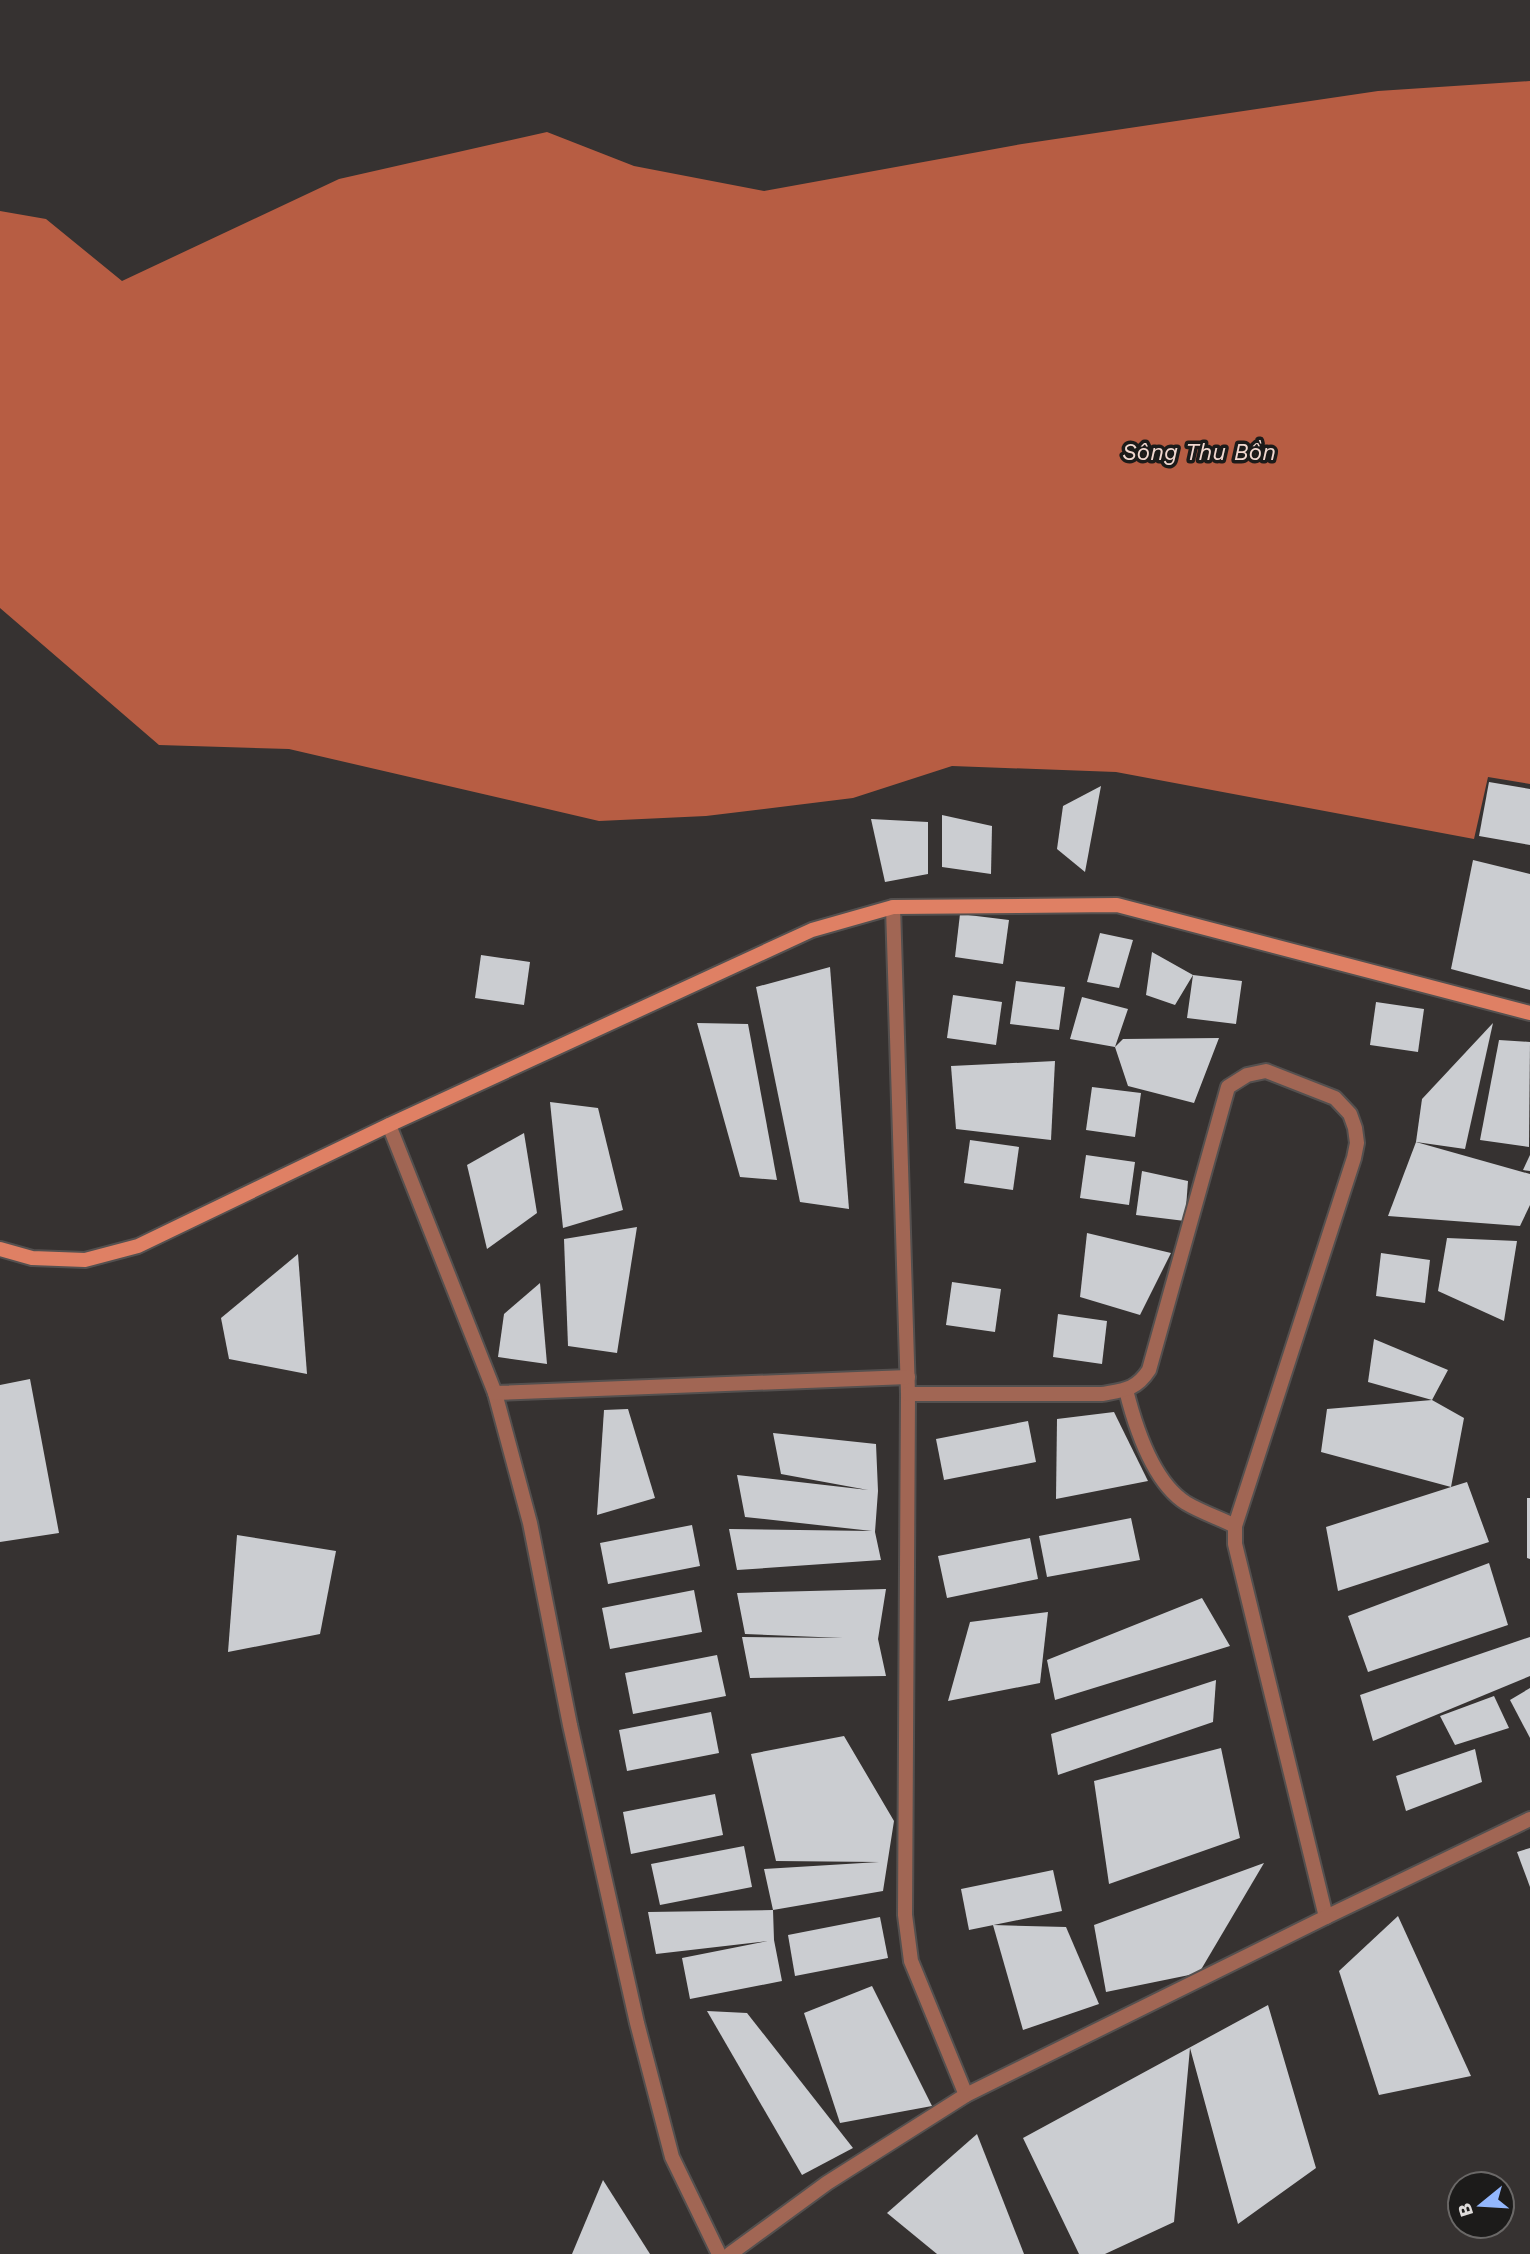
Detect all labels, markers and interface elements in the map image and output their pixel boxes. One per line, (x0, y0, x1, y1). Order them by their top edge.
water label: Sông Thu Bồn (1122, 439, 1276, 466)
north arrow (1446, 2170, 1516, 2240)
text: B (1452, 2200, 1478, 2220)

